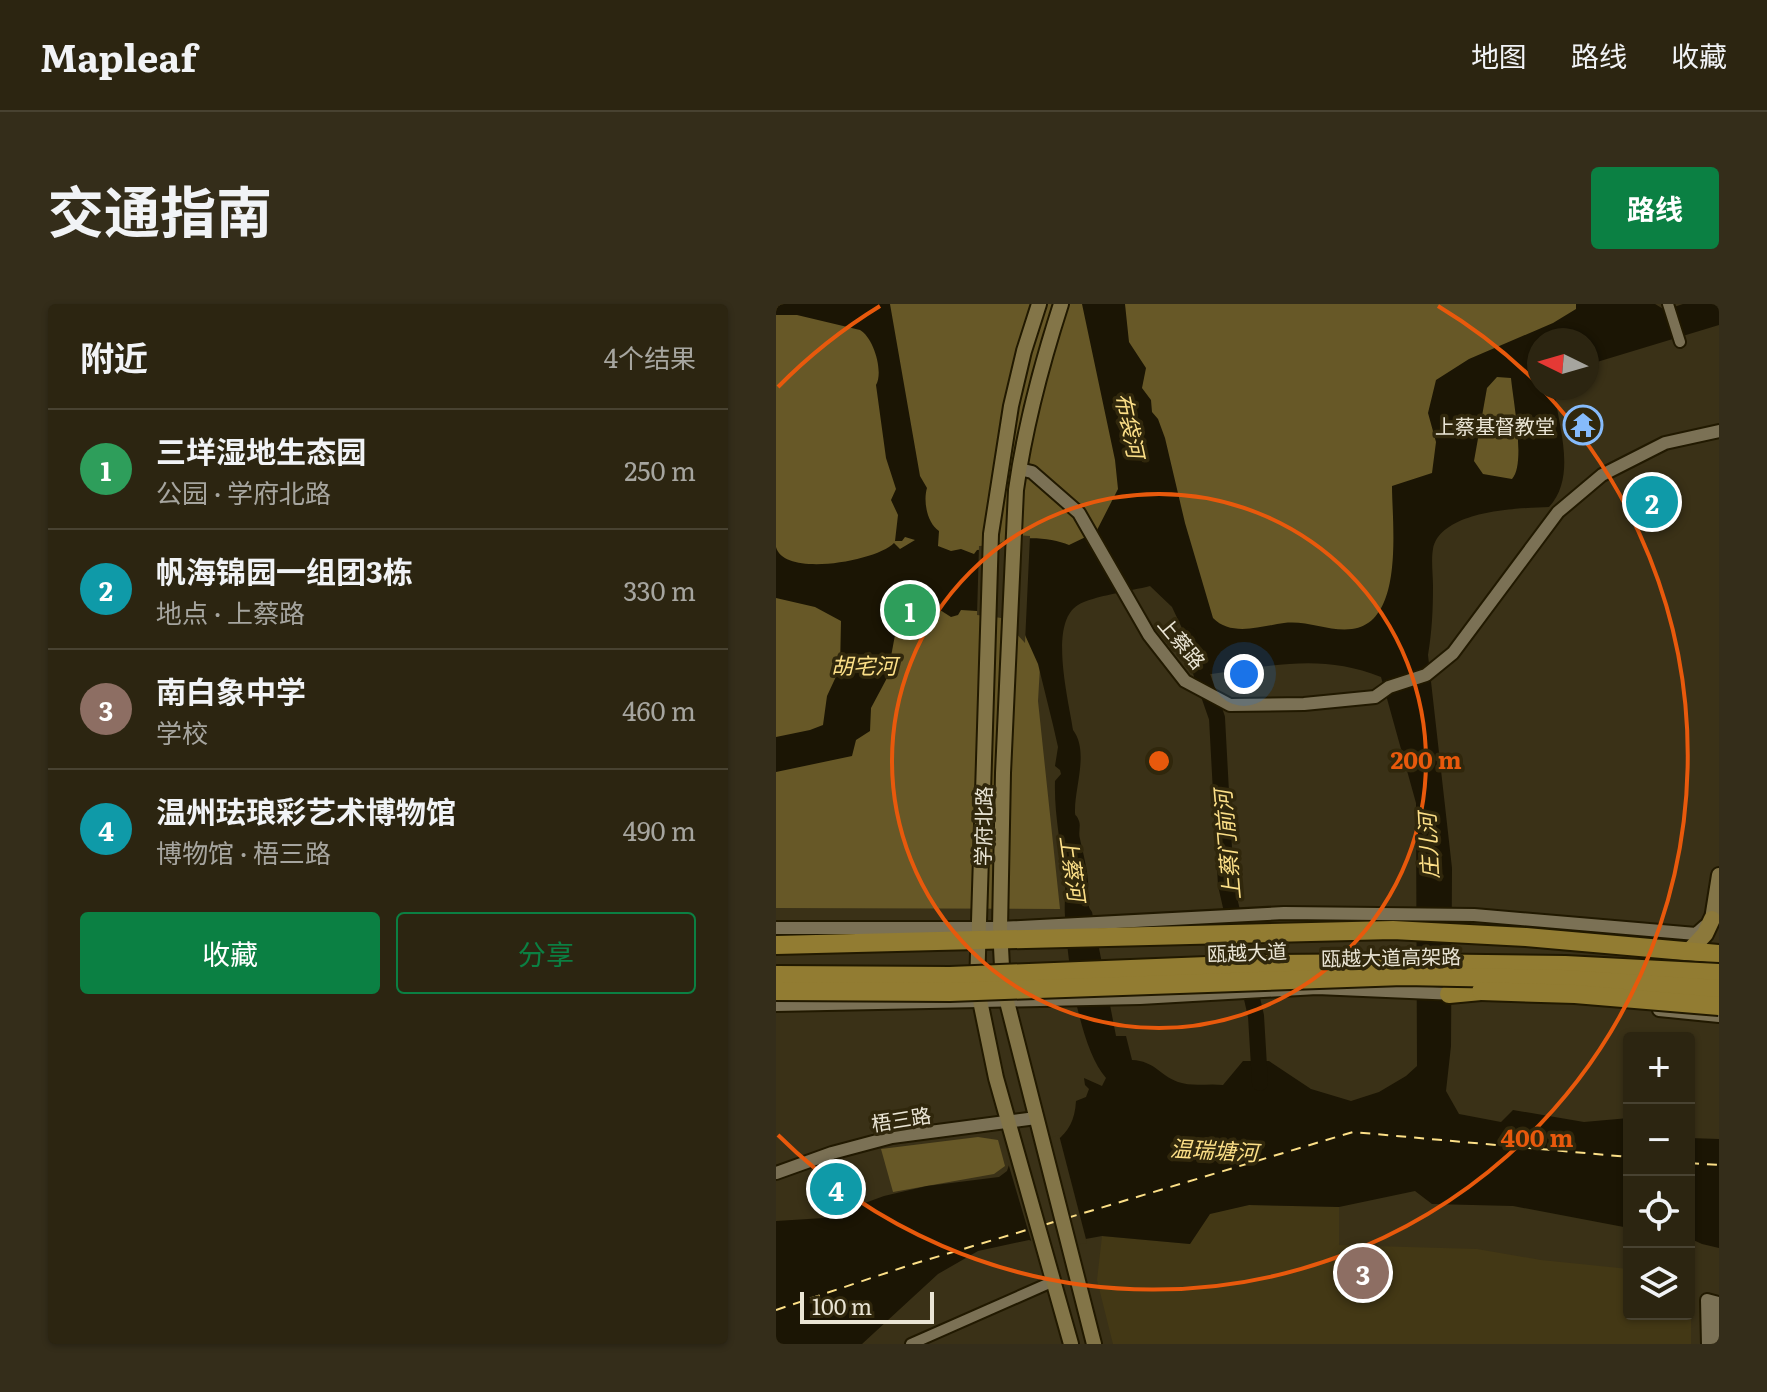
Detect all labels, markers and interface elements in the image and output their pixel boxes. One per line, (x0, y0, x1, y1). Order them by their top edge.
text: Mapleaf (40, 27, 197, 84)
text: 地图 (1471, 34, 1527, 76)
text: 路线 (1571, 34, 1627, 76)
text: 收藏 (1671, 34, 1727, 76)
text: 交通指南 (48, 167, 272, 250)
button: 路线 (1591, 167, 1719, 249)
north arrow (1527, 328, 1599, 400)
text: 附近 (80, 331, 148, 381)
text: 4个结果 (604, 337, 696, 376)
water label: 布袋河 (1108, 389, 1155, 465)
temple icon: 上蔡基督教堂 (1562, 404, 1604, 446)
place label: 上蔡基督教堂 (1435, 410, 1555, 440)
text: 三垟湿地生态园 (156, 428, 366, 472)
text: 1 (101, 450, 111, 489)
text: 250 m (624, 450, 696, 489)
text: 公园 · 学府北路 (156, 472, 331, 511)
pin: 2 (1626, 472, 1678, 532)
text: 帆海锦园一组团3栋 (156, 548, 413, 592)
text: 2 (99, 570, 113, 609)
text: 330 m (623, 570, 696, 609)
pin: 1 (884, 580, 936, 640)
text: 地点 · 上蔡路 (156, 592, 305, 631)
street label: 上蔡路 (1152, 609, 1214, 675)
water label: 胡宅河 (831, 648, 901, 681)
your location (1224, 654, 1264, 694)
text: 南白象中学 (156, 668, 306, 712)
text: 3 (99, 690, 113, 729)
text: 460 m (622, 690, 696, 729)
text: 学校 (156, 712, 208, 751)
text: 200 m (1390, 741, 1462, 776)
centre of rings (1145, 747, 1173, 775)
water label: 上蔡门前河 (1204, 785, 1247, 901)
street label: 学府北路 (966, 786, 998, 866)
text: 温州珐琅彩艺术博物馆 (156, 788, 456, 832)
water label: 庄儿河 (1409, 808, 1445, 880)
text: 4 (98, 810, 114, 849)
text: 490 m (623, 810, 696, 849)
text: 博物馆 · 梧三路 (156, 832, 331, 871)
water label: 上蔡河 (1053, 833, 1095, 907)
button: 收藏 (80, 912, 380, 994)
button: 分享 (396, 912, 696, 994)
street label: 瓯越大道 (1207, 935, 1287, 967)
street label: 瓯越大道高架路 (1321, 940, 1461, 972)
map controls (1623, 1032, 1695, 1320)
button: + (1623, 1032, 1695, 1104)
street label: 梧三路 (869, 1098, 933, 1138)
button: − (1623, 1104, 1695, 1176)
text: 400 m (1501, 1119, 1573, 1154)
water label: 温瑞塘河 (1169, 1130, 1263, 1168)
pin: 4 (810, 1159, 862, 1219)
button: locate (1623, 1176, 1695, 1248)
pin: 3 (1337, 1243, 1389, 1303)
button: layers (1623, 1248, 1695, 1320)
scale bar (800, 1288, 934, 1324)
text: 100 m (812, 1289, 872, 1322)

